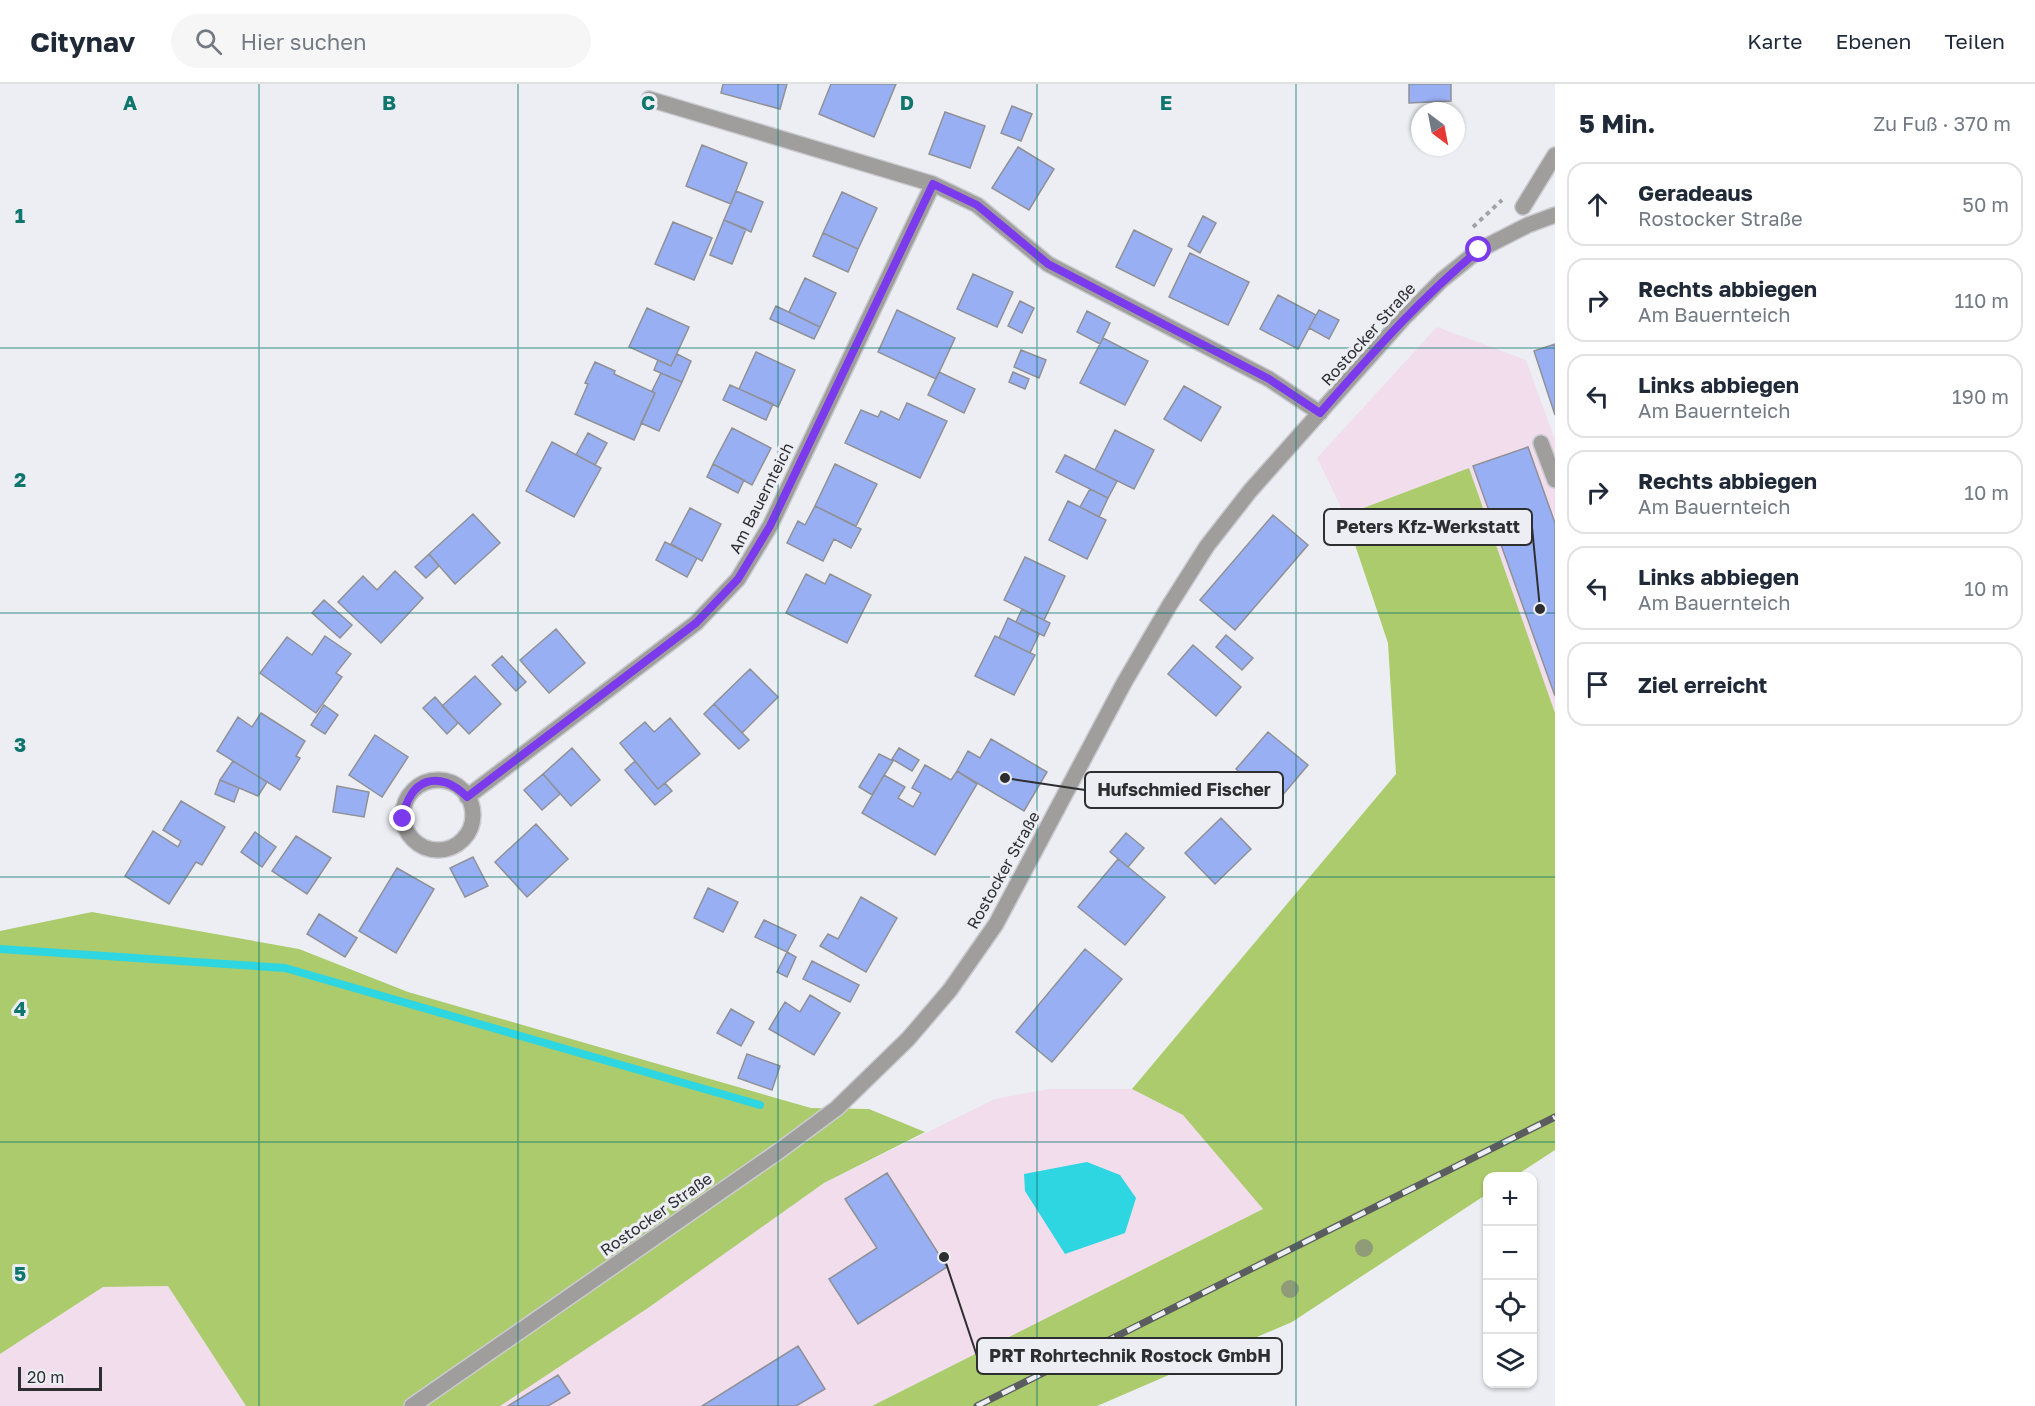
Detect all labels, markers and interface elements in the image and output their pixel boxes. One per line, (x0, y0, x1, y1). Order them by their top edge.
search box (171, 14, 591, 68)
text: Citynav (30, 25, 135, 58)
icon: search (192, 25, 225, 58)
text: Hier suchen (240, 28, 367, 55)
text: Karte (1747, 28, 1803, 54)
text: Ebenen (1836, 28, 1911, 54)
text: Teilen (1944, 28, 2005, 54)
text: A (123, 90, 137, 114)
text: B (382, 90, 396, 114)
text: C (641, 90, 655, 114)
text: D (900, 90, 914, 114)
text: E (1160, 90, 1172, 114)
north arrow (1411, 102, 1465, 156)
text: 5 Min. (1579, 108, 1656, 139)
text: Zu Fuß · 370 m (1873, 111, 2011, 135)
text: Geradeaus (1638, 179, 1753, 206)
icon: ahead (1581, 188, 1614, 221)
text: 50 m (1962, 192, 2009, 216)
text: 1 (15, 203, 25, 227)
text: Rostocker Straße (1638, 206, 1803, 230)
route start (1465, 236, 1491, 262)
text: Rechts abbiegen (1638, 275, 1817, 302)
street label: Rostocker Straße (1316, 278, 1420, 390)
icon: right (1581, 284, 1614, 317)
text: 110 m (1955, 288, 2009, 312)
text: Am Bauernteich (1638, 302, 1791, 326)
text: Links abbiegen (1638, 371, 1799, 398)
icon: left (1581, 380, 1614, 413)
text: 190 m (1952, 384, 2009, 408)
text: Am Bauernteich (1638, 398, 1791, 422)
street label: Am Bauernteich (724, 439, 798, 557)
text: 2 (14, 467, 26, 491)
text: Rechts abbiegen (1638, 467, 1817, 494)
icon: right (1581, 476, 1614, 509)
text: 10 m (1964, 480, 2009, 504)
text: Am Bauernteich (1638, 494, 1791, 518)
callout: Peters Kfz-Werkstatt (1324, 509, 1532, 545)
text: Peters Kfz-Werkstatt (1336, 515, 1520, 537)
text: Links abbiegen (1638, 563, 1799, 590)
icon: left (1581, 572, 1614, 605)
text: 10 m (1964, 576, 2009, 600)
text: Am Bauernteich (1638, 590, 1791, 614)
icon: arrive (1581, 668, 1614, 701)
text: Ziel erreicht (1638, 671, 1767, 698)
text: 3 (14, 732, 26, 756)
callout: Hufschmied Fischer (1085, 772, 1283, 808)
text: Hufschmied Fischer (1097, 778, 1271, 800)
route end (389, 805, 415, 831)
street label: Rostocker Straße (962, 808, 1044, 932)
text: 4 (14, 996, 26, 1020)
street label: Rostocker Straße (596, 1168, 716, 1260)
map controls (1483, 1172, 1537, 1388)
button: + (1483, 1172, 1537, 1226)
button: − (1483, 1226, 1537, 1280)
text: 5 (14, 1261, 26, 1285)
button: locate (1483, 1280, 1537, 1334)
button: layers (1483, 1334, 1537, 1388)
callout: PRT Rohrtechnik Rostock GmbH (977, 1338, 1282, 1374)
text: PRT Rohrtechnik Rostock GmbH (989, 1344, 1271, 1366)
scale bar (18, 1364, 102, 1392)
text: 20 m (27, 1367, 64, 1387)

